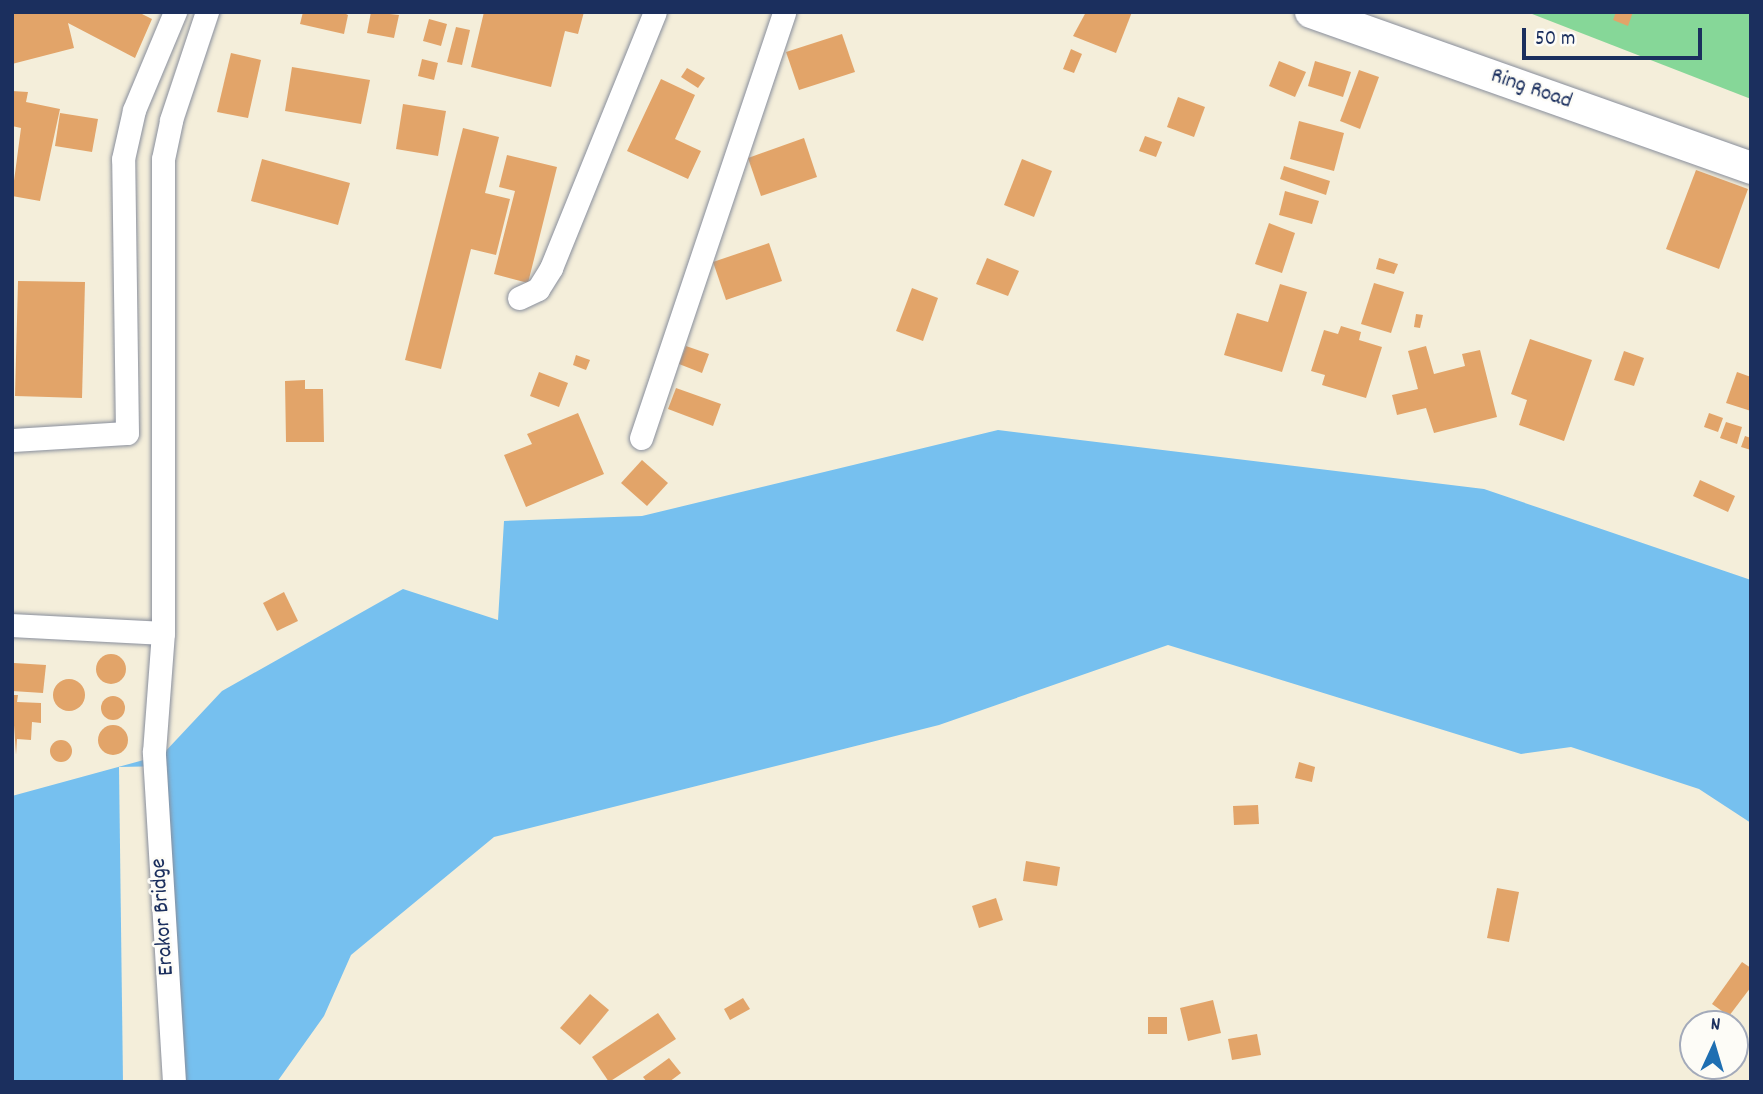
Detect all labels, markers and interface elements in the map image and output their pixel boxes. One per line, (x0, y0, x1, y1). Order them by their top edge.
scale bar (1525, 14, 1705, 58)
text: 50 m (1535, 25, 1575, 55)
street label: Ring Road (1487, 63, 1575, 117)
street label: Erakor Bridge (146, 857, 182, 977)
north arrow (1679, 1010, 1749, 1080)
text: N (1710, 1012, 1721, 1039)

